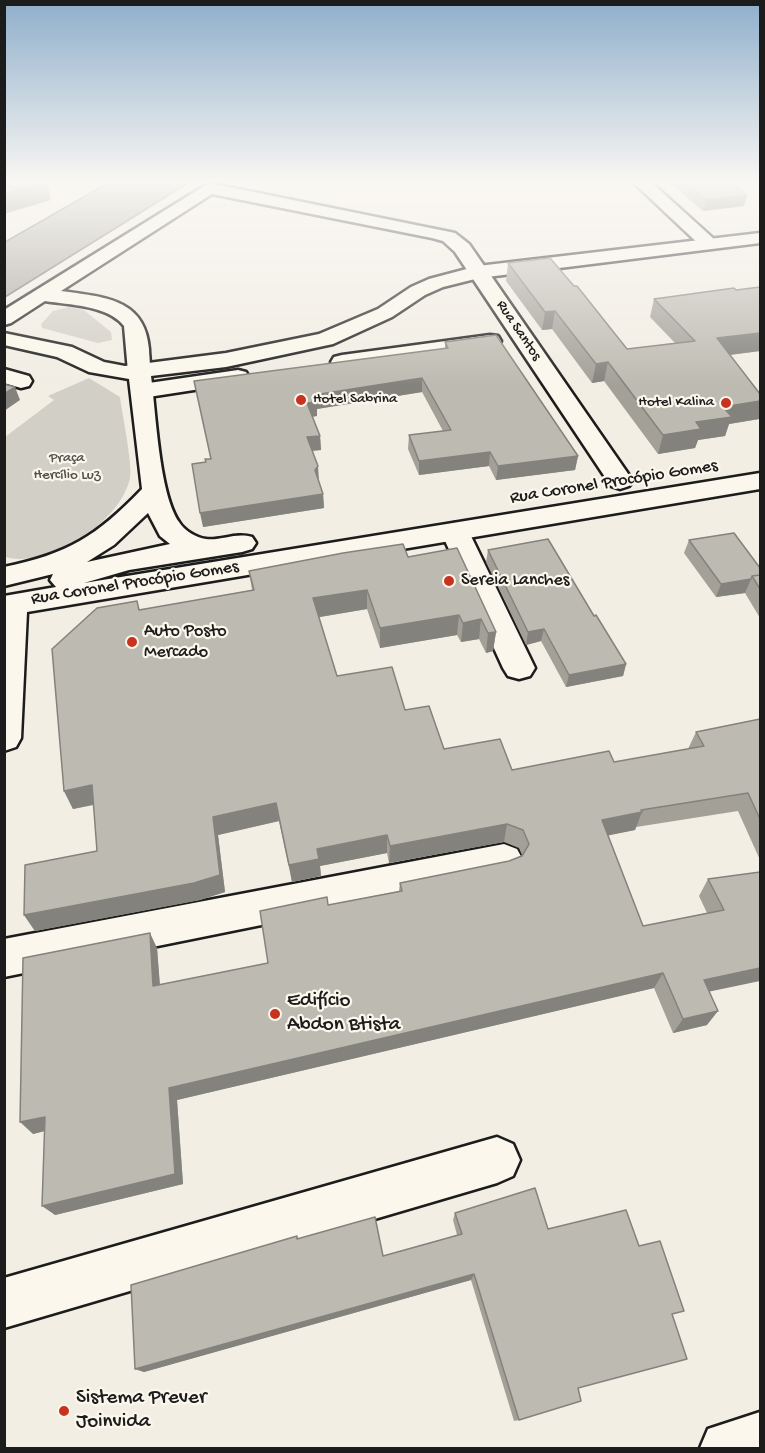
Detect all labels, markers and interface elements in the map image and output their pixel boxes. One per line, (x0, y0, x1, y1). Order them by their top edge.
street label: Rua Santos (491, 298, 545, 364)
place label: Hotel Sabrina (313, 391, 397, 409)
marker: Hotel Sabrina (294, 393, 308, 407)
place label: Hotel Kalina (638, 394, 714, 412)
marker: Hotel Kalina (719, 396, 733, 410)
park label: Praça Hercílio Luz (33, 450, 101, 485)
street label: Rua Coronel Procópio Gomes (509, 456, 719, 510)
street label: Rua Coronel Procópio Gomes (30, 557, 240, 611)
place label: Sereia Lanches (461, 570, 569, 592)
marker: Sereia Lanches (442, 574, 456, 588)
place label: Auto Posto Mercado (144, 621, 227, 664)
marker: Auto Posto Mercado (125, 635, 139, 649)
place label: Edifício Abdon Btista (287, 989, 400, 1039)
marker: Edifício Abdon Btista (268, 1007, 282, 1021)
place label: Sistema Prever Joinvida (76, 1386, 206, 1436)
marker: Sistema Prever Joinvida (57, 1404, 71, 1418)

